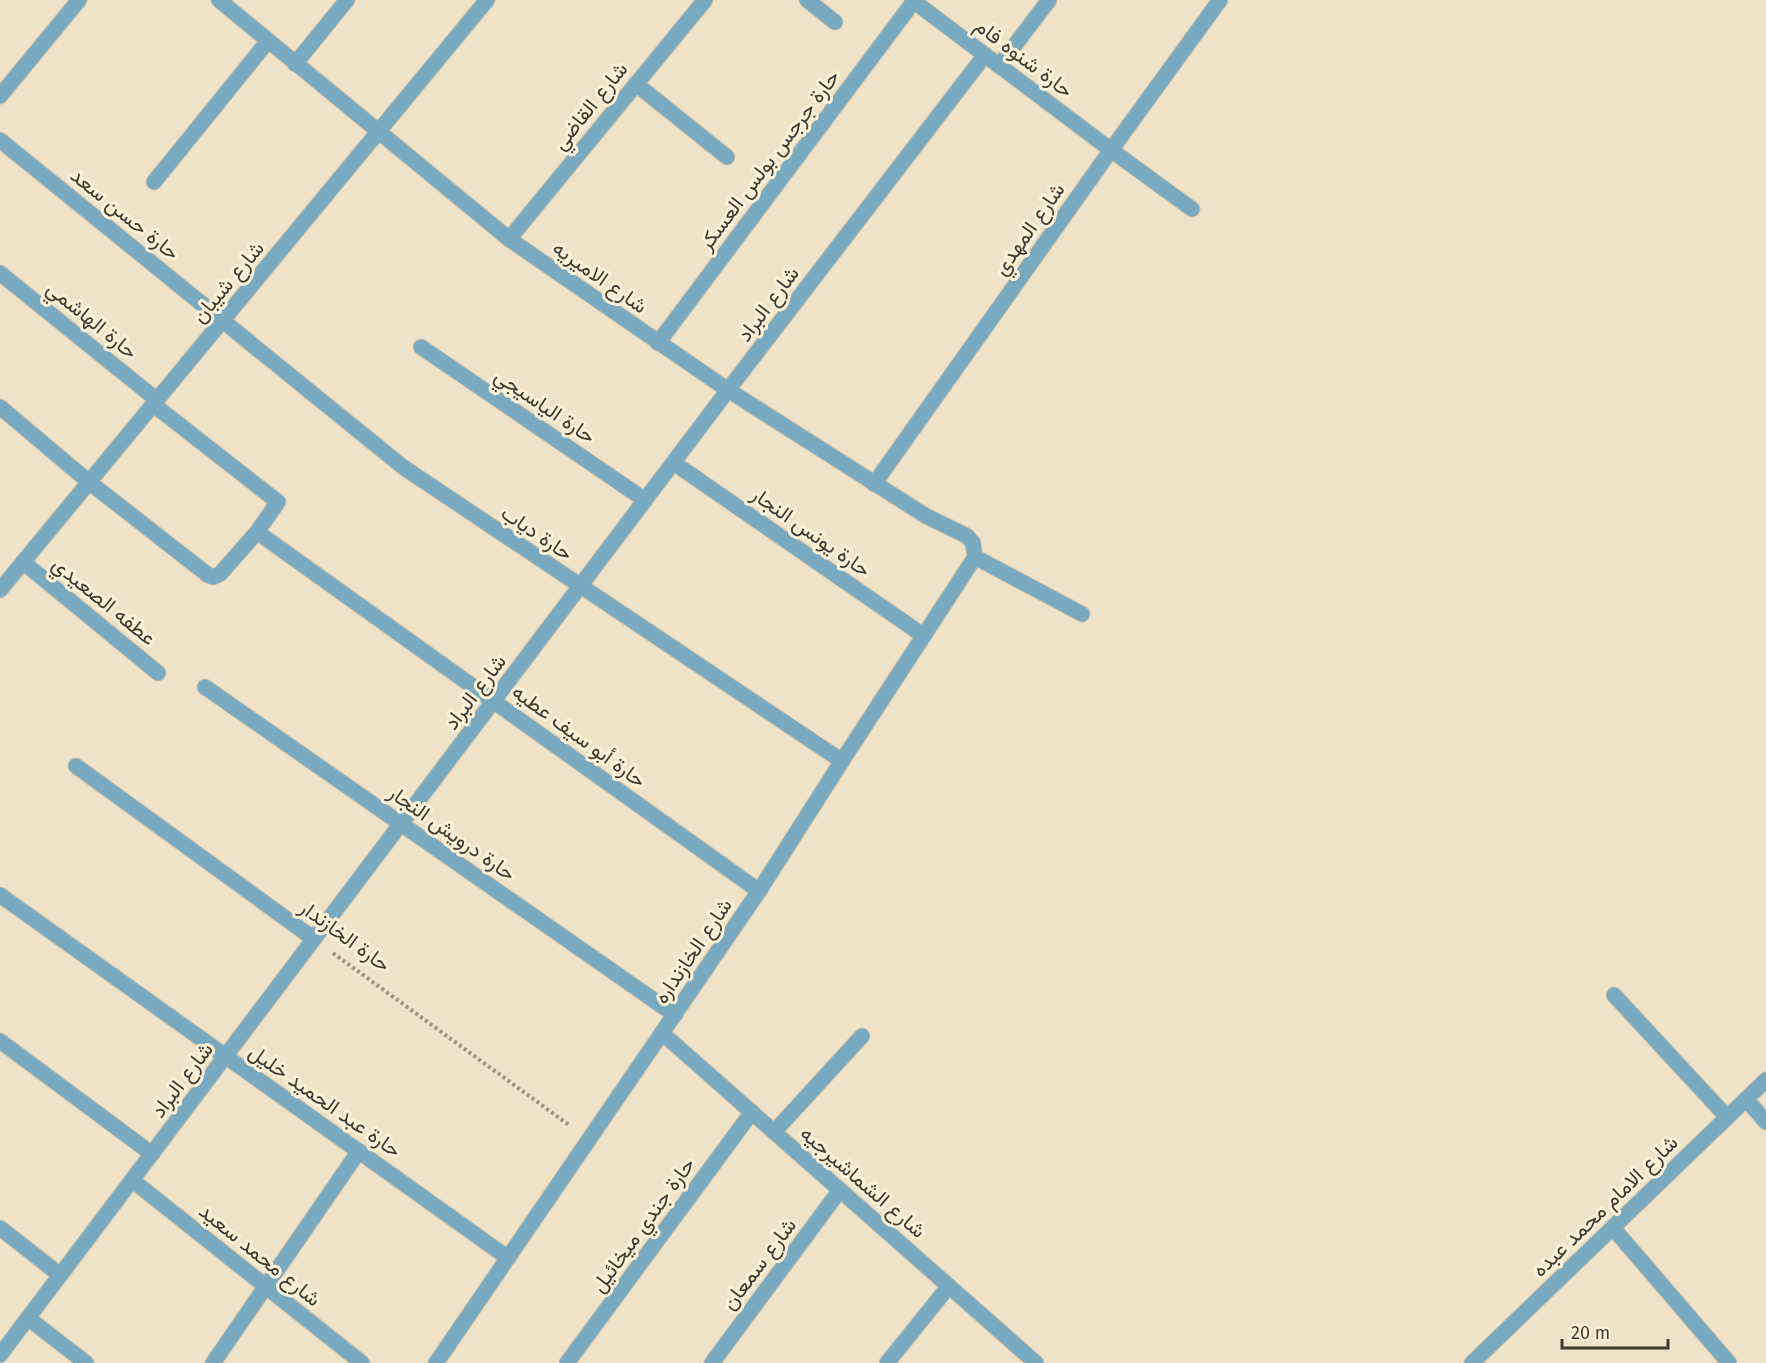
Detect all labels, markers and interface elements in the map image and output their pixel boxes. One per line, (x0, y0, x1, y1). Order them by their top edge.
street label: حارة شنوه فام (969, 13, 1078, 104)
street label: شارع القاضي (547, 57, 637, 158)
street label: حارة جرجس بولس العسكر (692, 65, 845, 256)
street label: حارة حسن سعد (65, 162, 185, 266)
street label: شارع المهدي (988, 178, 1074, 283)
street label: شارع الاميريه (547, 235, 652, 320)
street label: شارع شيبان (186, 236, 271, 329)
street label: شارع البراد (731, 261, 806, 347)
street label: حارة الهاشمي (39, 275, 143, 368)
street label: حارة الياسيجي (487, 363, 601, 453)
street label: حارة يونس النجار (745, 481, 876, 583)
street label: حارة دياب (496, 500, 578, 566)
street label: عطفه الصعيدي (44, 551, 161, 654)
street label: شارع البراد (438, 649, 513, 735)
street label: حارة أبو سيف عطيه (507, 679, 651, 793)
street label: حارة درويش النجار (382, 779, 521, 887)
street label: شارع الخازنداره (648, 893, 739, 1009)
street label: حارة الخازندار (294, 894, 396, 978)
street label: شارع البراد (145, 1037, 220, 1123)
street label: حارة عبد الحميد خليل (244, 1039, 406, 1163)
street label: شارع الشماشيرجيه (794, 1120, 931, 1244)
street label: شارع الامام محمد عبده (1527, 1130, 1684, 1283)
street label: حارة جندي ميخائيل (585, 1152, 704, 1300)
street label: شارع محمد سعيد (193, 1198, 326, 1313)
street label: شارع سمعان (716, 1213, 803, 1316)
scale bar (1562, 1312, 1668, 1350)
text: 20 m (1571, 1322, 1610, 1344)

